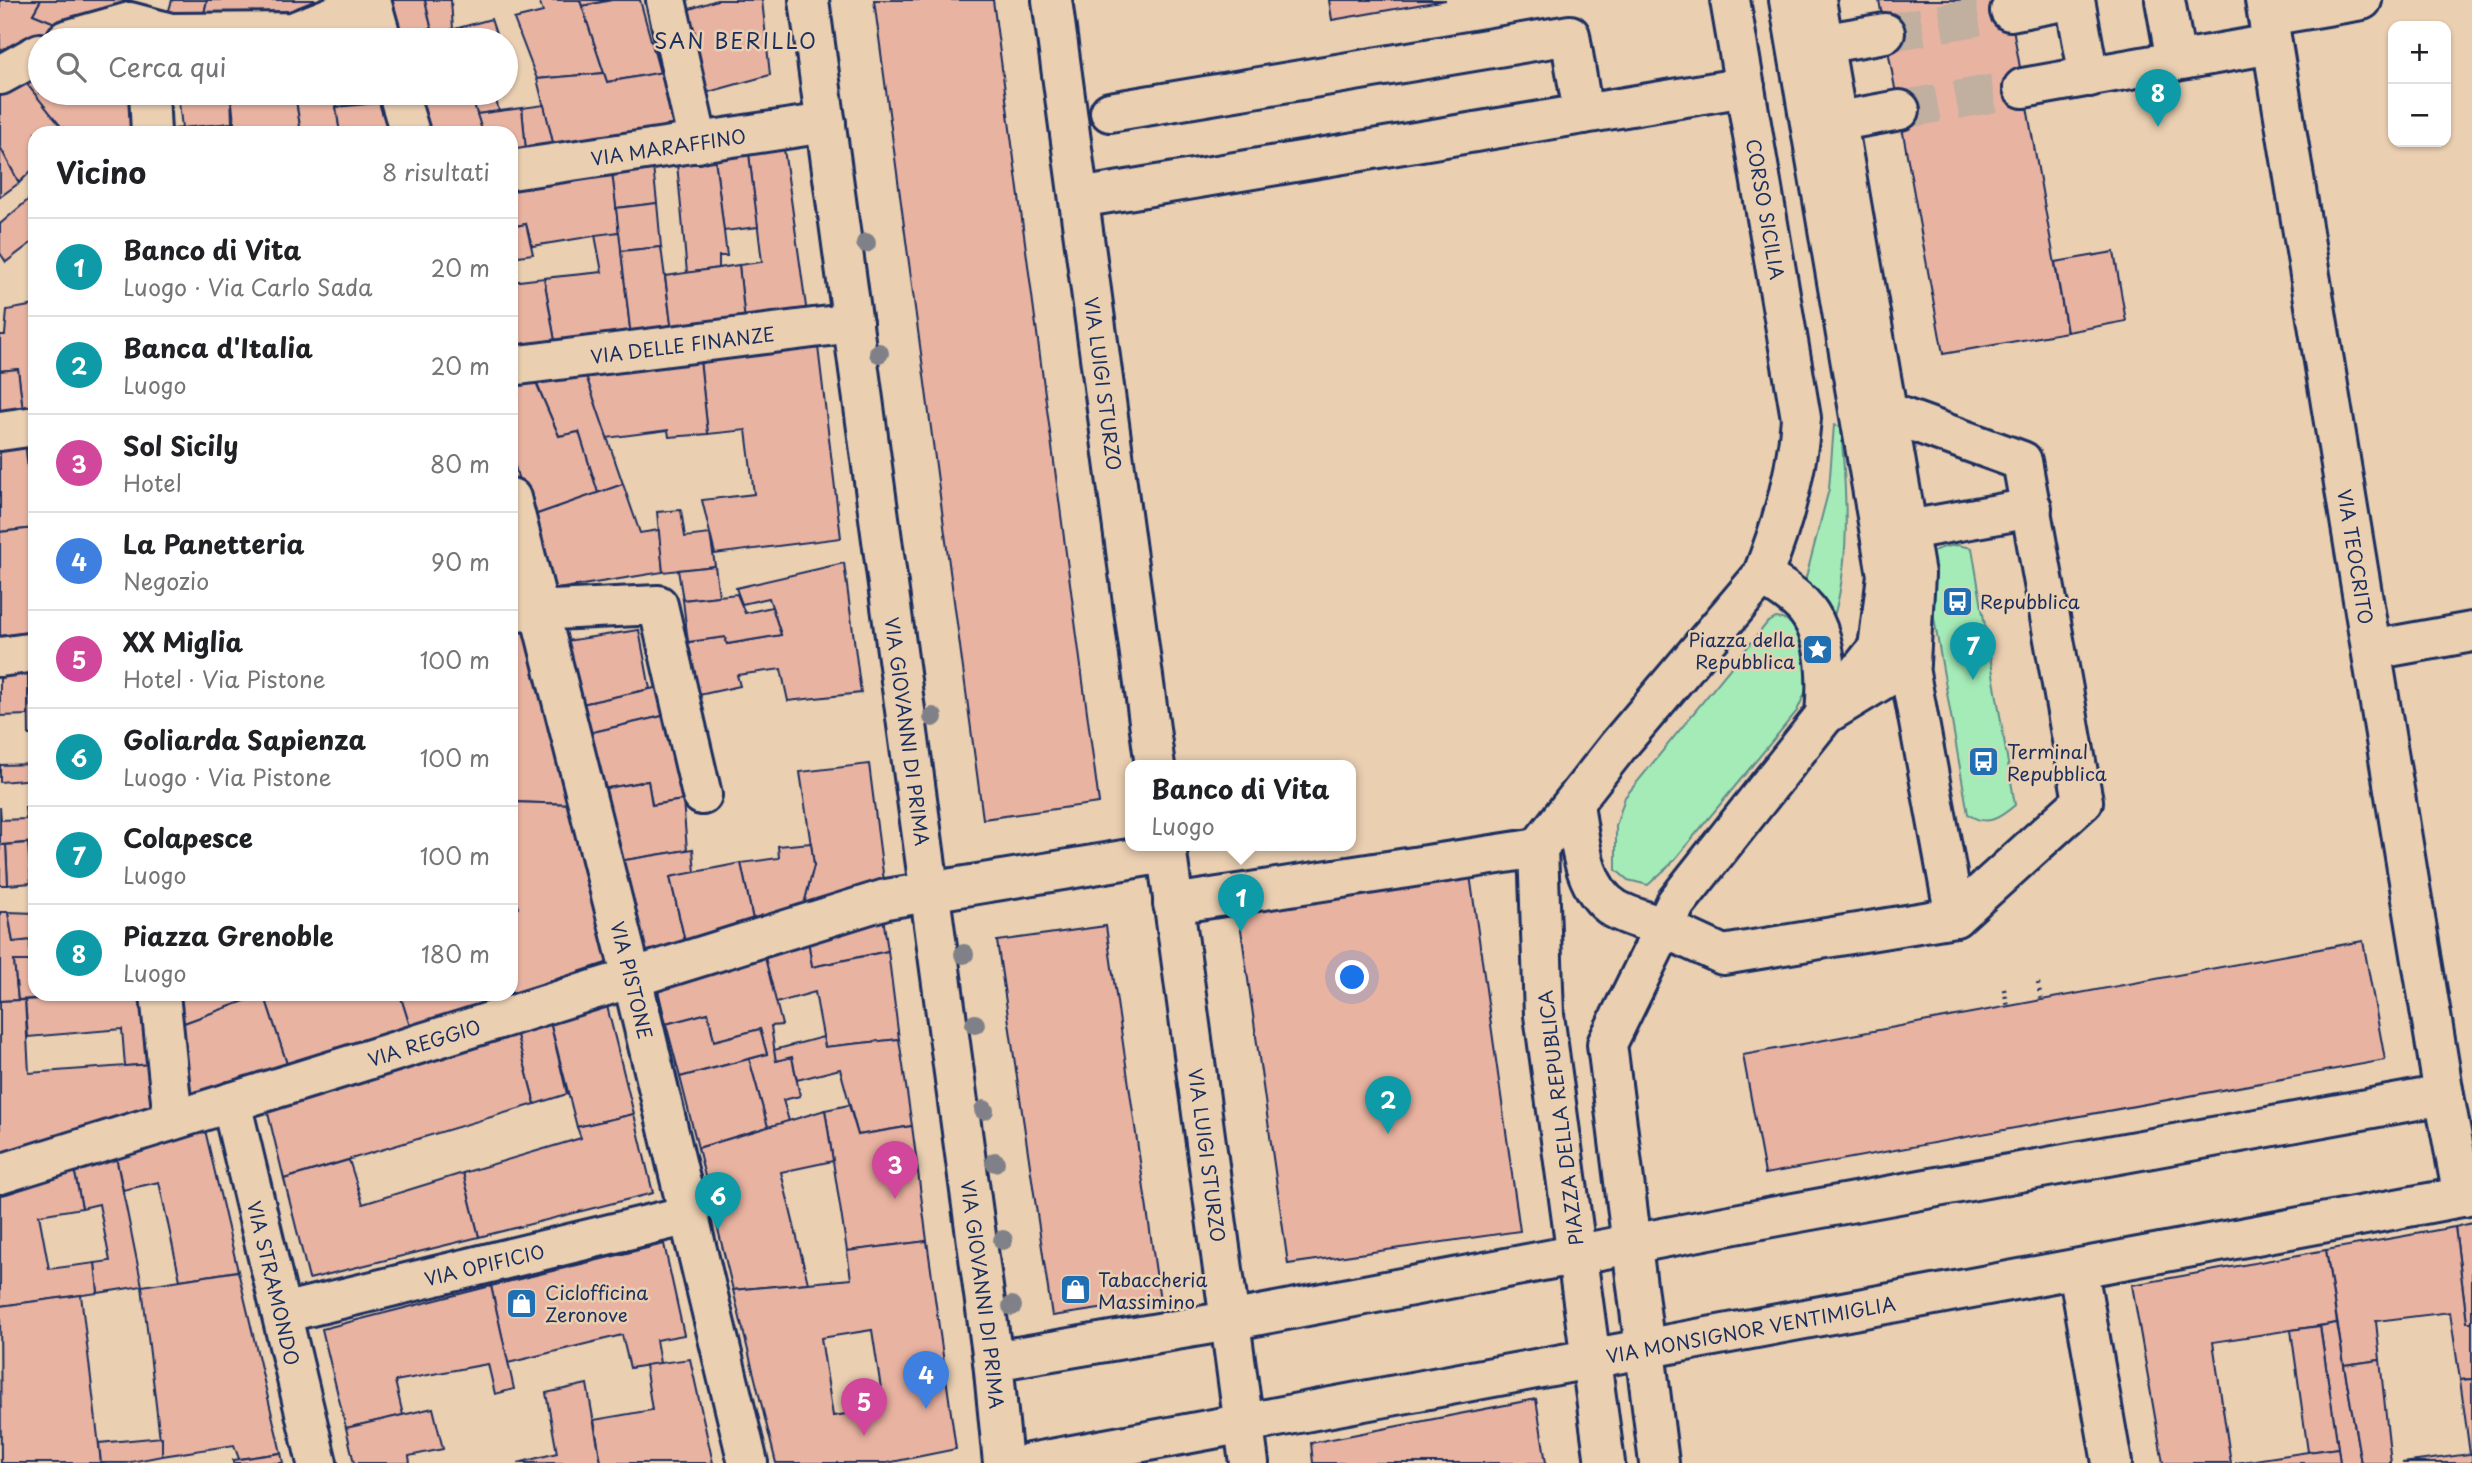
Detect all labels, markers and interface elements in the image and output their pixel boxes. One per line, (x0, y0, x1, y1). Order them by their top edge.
map controls (2388, 21, 2451, 147)
button: + (2388, 21, 2451, 84)
district label: SAN BERILLO (654, 24, 818, 56)
search box (28, 28, 518, 105)
text: Cerca qui (108, 47, 227, 86)
icon: search (52, 48, 90, 86)
pin: 8 (2135, 69, 2181, 127)
button: − (2388, 84, 2451, 147)
street label: VIA MARAFFINO (589, 121, 748, 172)
street label: CORSO SICILIA (1740, 136, 1792, 282)
text: Vicino (56, 149, 146, 194)
text: 8 risultati (382, 154, 490, 189)
text: Banco di Vita (123, 230, 301, 269)
text: 1 (74, 250, 85, 285)
text: 20 m (431, 250, 490, 285)
text: Luogo · Via Carlo Sada (123, 269, 372, 304)
street label: VIA LUIGI STURZO (1078, 295, 1129, 472)
street label: VIA DELLE FINANZE (589, 319, 777, 370)
text: Banca d'Italia (123, 328, 313, 367)
text: 2 (71, 348, 87, 383)
text: 20 m (431, 348, 490, 383)
text: Luogo (123, 367, 187, 402)
text: Sol Sicily (123, 426, 238, 465)
text: 3 (71, 446, 87, 481)
text: 80 m (430, 446, 490, 481)
text: Hotel (123, 465, 182, 500)
street label: VIA TEOCRITO (2331, 487, 2381, 626)
text: La Panetteria (123, 524, 305, 563)
text: 4 (71, 544, 87, 579)
text: 90 m (431, 544, 490, 579)
text: Negozio (123, 563, 209, 598)
bus stop icon: Repubblica (1940, 584, 1974, 618)
place label: Repubblica (1980, 587, 2080, 615)
street label: VIA GIOVANNI DI PRIMA (879, 615, 937, 848)
text: XX Miglia (123, 622, 243, 661)
pin: 7 (1950, 622, 1996, 680)
place label: Piazza della Repubblica (1688, 625, 1796, 675)
place icon: Piazza della Repubblica (1801, 633, 1835, 667)
text: 5 (72, 642, 86, 677)
text: 100 m (420, 642, 490, 677)
text: Hotel · Via Pistone (123, 661, 326, 696)
text: Goliarda Sapienza (123, 720, 366, 759)
place label: Terminal Repubblica (2007, 737, 2107, 787)
text: 6 (71, 740, 87, 775)
text: 100 m (420, 740, 490, 775)
bus stop icon: Terminal Repubblica (1967, 745, 2001, 779)
text: Luogo · Via Pistone (123, 759, 332, 794)
popup (1125, 760, 1356, 851)
text: Banco di Vita (1151, 769, 1330, 808)
text: Luogo (1151, 808, 1215, 843)
text: Colapesce (123, 818, 253, 857)
text: 7 (72, 838, 86, 873)
text: 100 m (420, 838, 490, 873)
text: Luogo (123, 857, 187, 892)
pin: 1 (1218, 874, 1264, 932)
text: Piazza Grenoble (123, 916, 334, 955)
street label: VIA PISTONE (604, 918, 660, 1042)
text: 8 (72, 936, 86, 971)
text: 180 m (421, 936, 490, 971)
text: Luogo (123, 955, 187, 990)
your location (1335, 960, 1369, 994)
street label: PIAZZA DELLA REPUBLICA (1530, 989, 1590, 1247)
street label: VIA REGGIO (364, 1012, 484, 1073)
street label: VIA LUIGI STURZO (1182, 1067, 1233, 1244)
pin: 2 (1365, 1076, 1411, 1134)
pin: 3 (872, 1141, 918, 1199)
pin: 6 (695, 1172, 741, 1230)
street label: VIA GIOVANNI DI PRIMA (955, 1178, 1012, 1410)
street label: VIA STRAMONDO (241, 1198, 307, 1368)
street label: VIA OPIFICIO (421, 1236, 547, 1292)
place label: Tabaccheria Massimino (1098, 1265, 1208, 1315)
shop icon: Tabaccheria Massimino (1058, 1273, 1092, 1307)
place label: Ciclofficina Zeronove (545, 1278, 648, 1328)
shop icon: Ciclofficina Zeronove (505, 1286, 539, 1320)
street label: VIA MONSIGNOR VENTIMIGLIA (1604, 1288, 1898, 1370)
pin: 4 (903, 1351, 949, 1409)
pin: 5 (841, 1378, 887, 1436)

